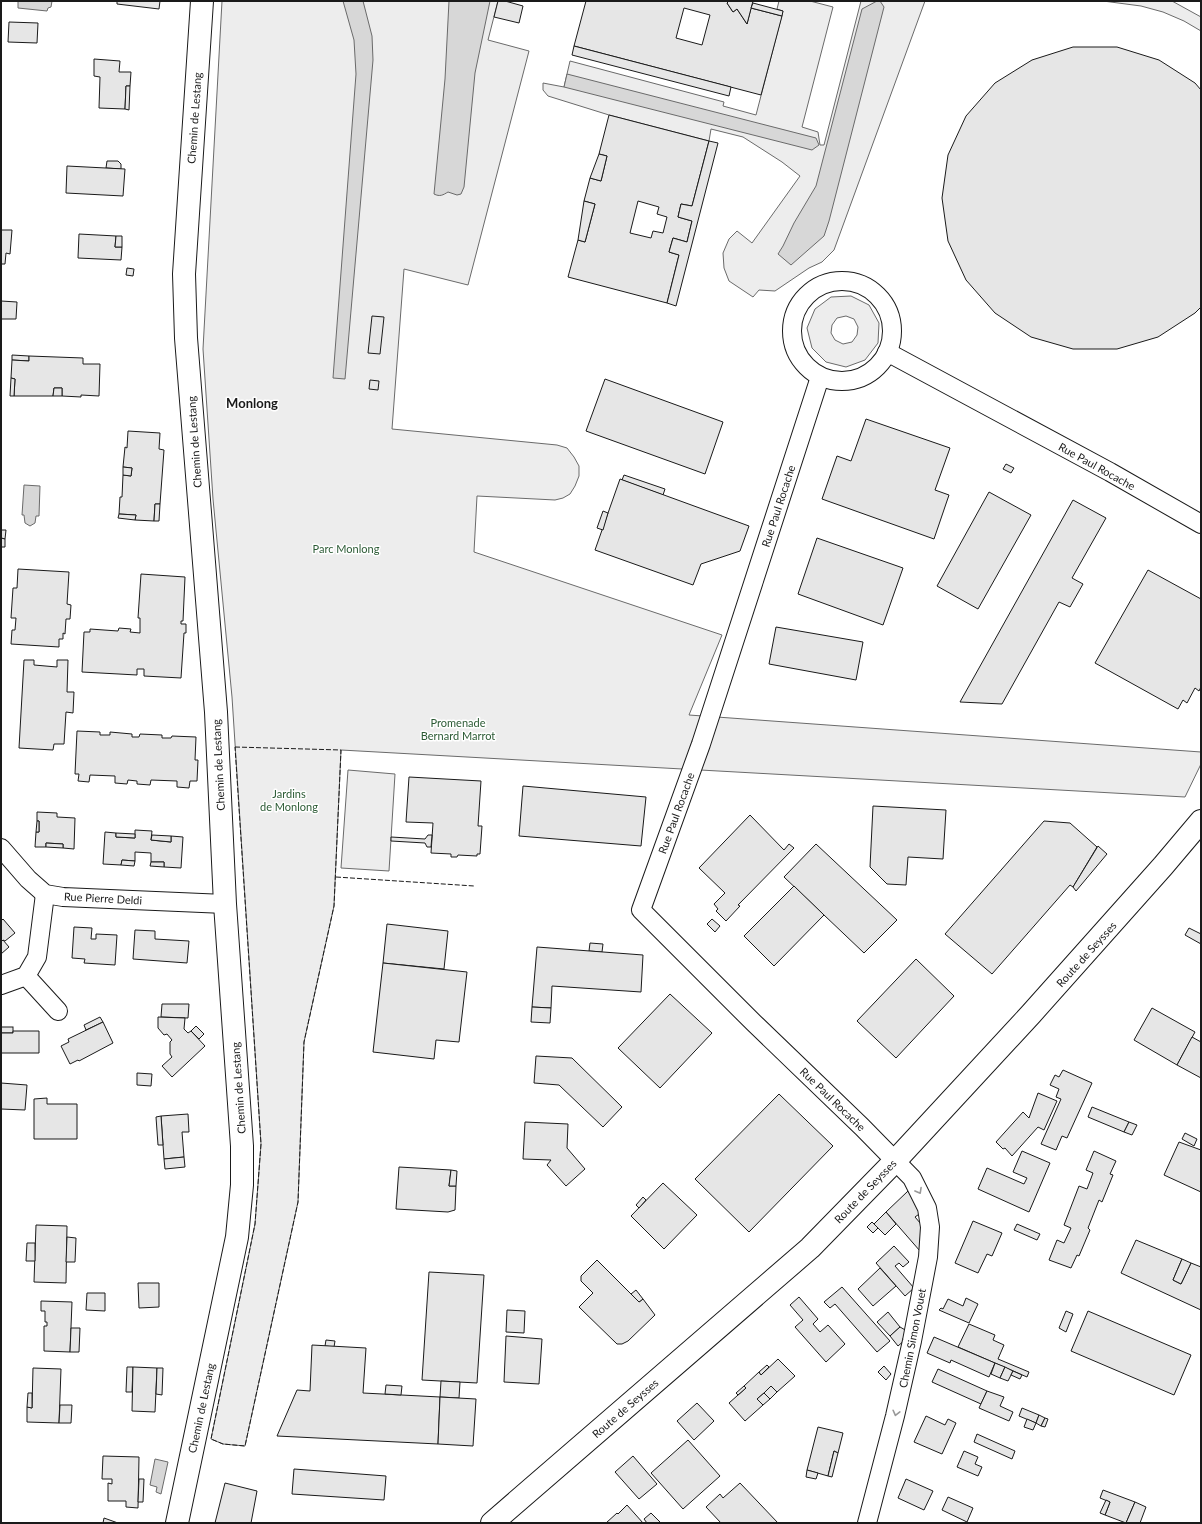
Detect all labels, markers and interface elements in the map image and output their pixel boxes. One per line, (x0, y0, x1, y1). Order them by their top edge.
street label: Chemin de Lestang (184, 71, 204, 164)
street label: Chemin de Lestang (184, 395, 204, 488)
district label: Monlong (226, 395, 278, 411)
street label: Rue Paul Rocache (1056, 440, 1138, 493)
street label: Rue Paul Rocache (759, 463, 797, 549)
park label: Parc Monlong (313, 542, 380, 555)
park label: Promenade Bernard Marrot (421, 716, 495, 742)
street label: Chemin de Lestang (209, 719, 227, 811)
street label: Rue Paul Rocache (655, 770, 697, 855)
park label: Jardins de Monlong (260, 787, 318, 813)
street label: Rue Pierre Deldi (64, 889, 143, 907)
street label: Route de Seysses (1053, 918, 1119, 989)
street label: Chemin de Lestang (228, 1041, 248, 1134)
street label: Rue Paul Rocache (798, 1065, 868, 1134)
street label: Route de Seysses (831, 1156, 899, 1226)
one-way arrow (914, 1187, 921, 1194)
street label: Chemin Simon Vouet (896, 1287, 928, 1389)
street label: Chemin de Lestang (185, 1361, 217, 1454)
street label: Route de Seysses (589, 1376, 661, 1440)
one-way arrow (892, 1409, 901, 1416)

